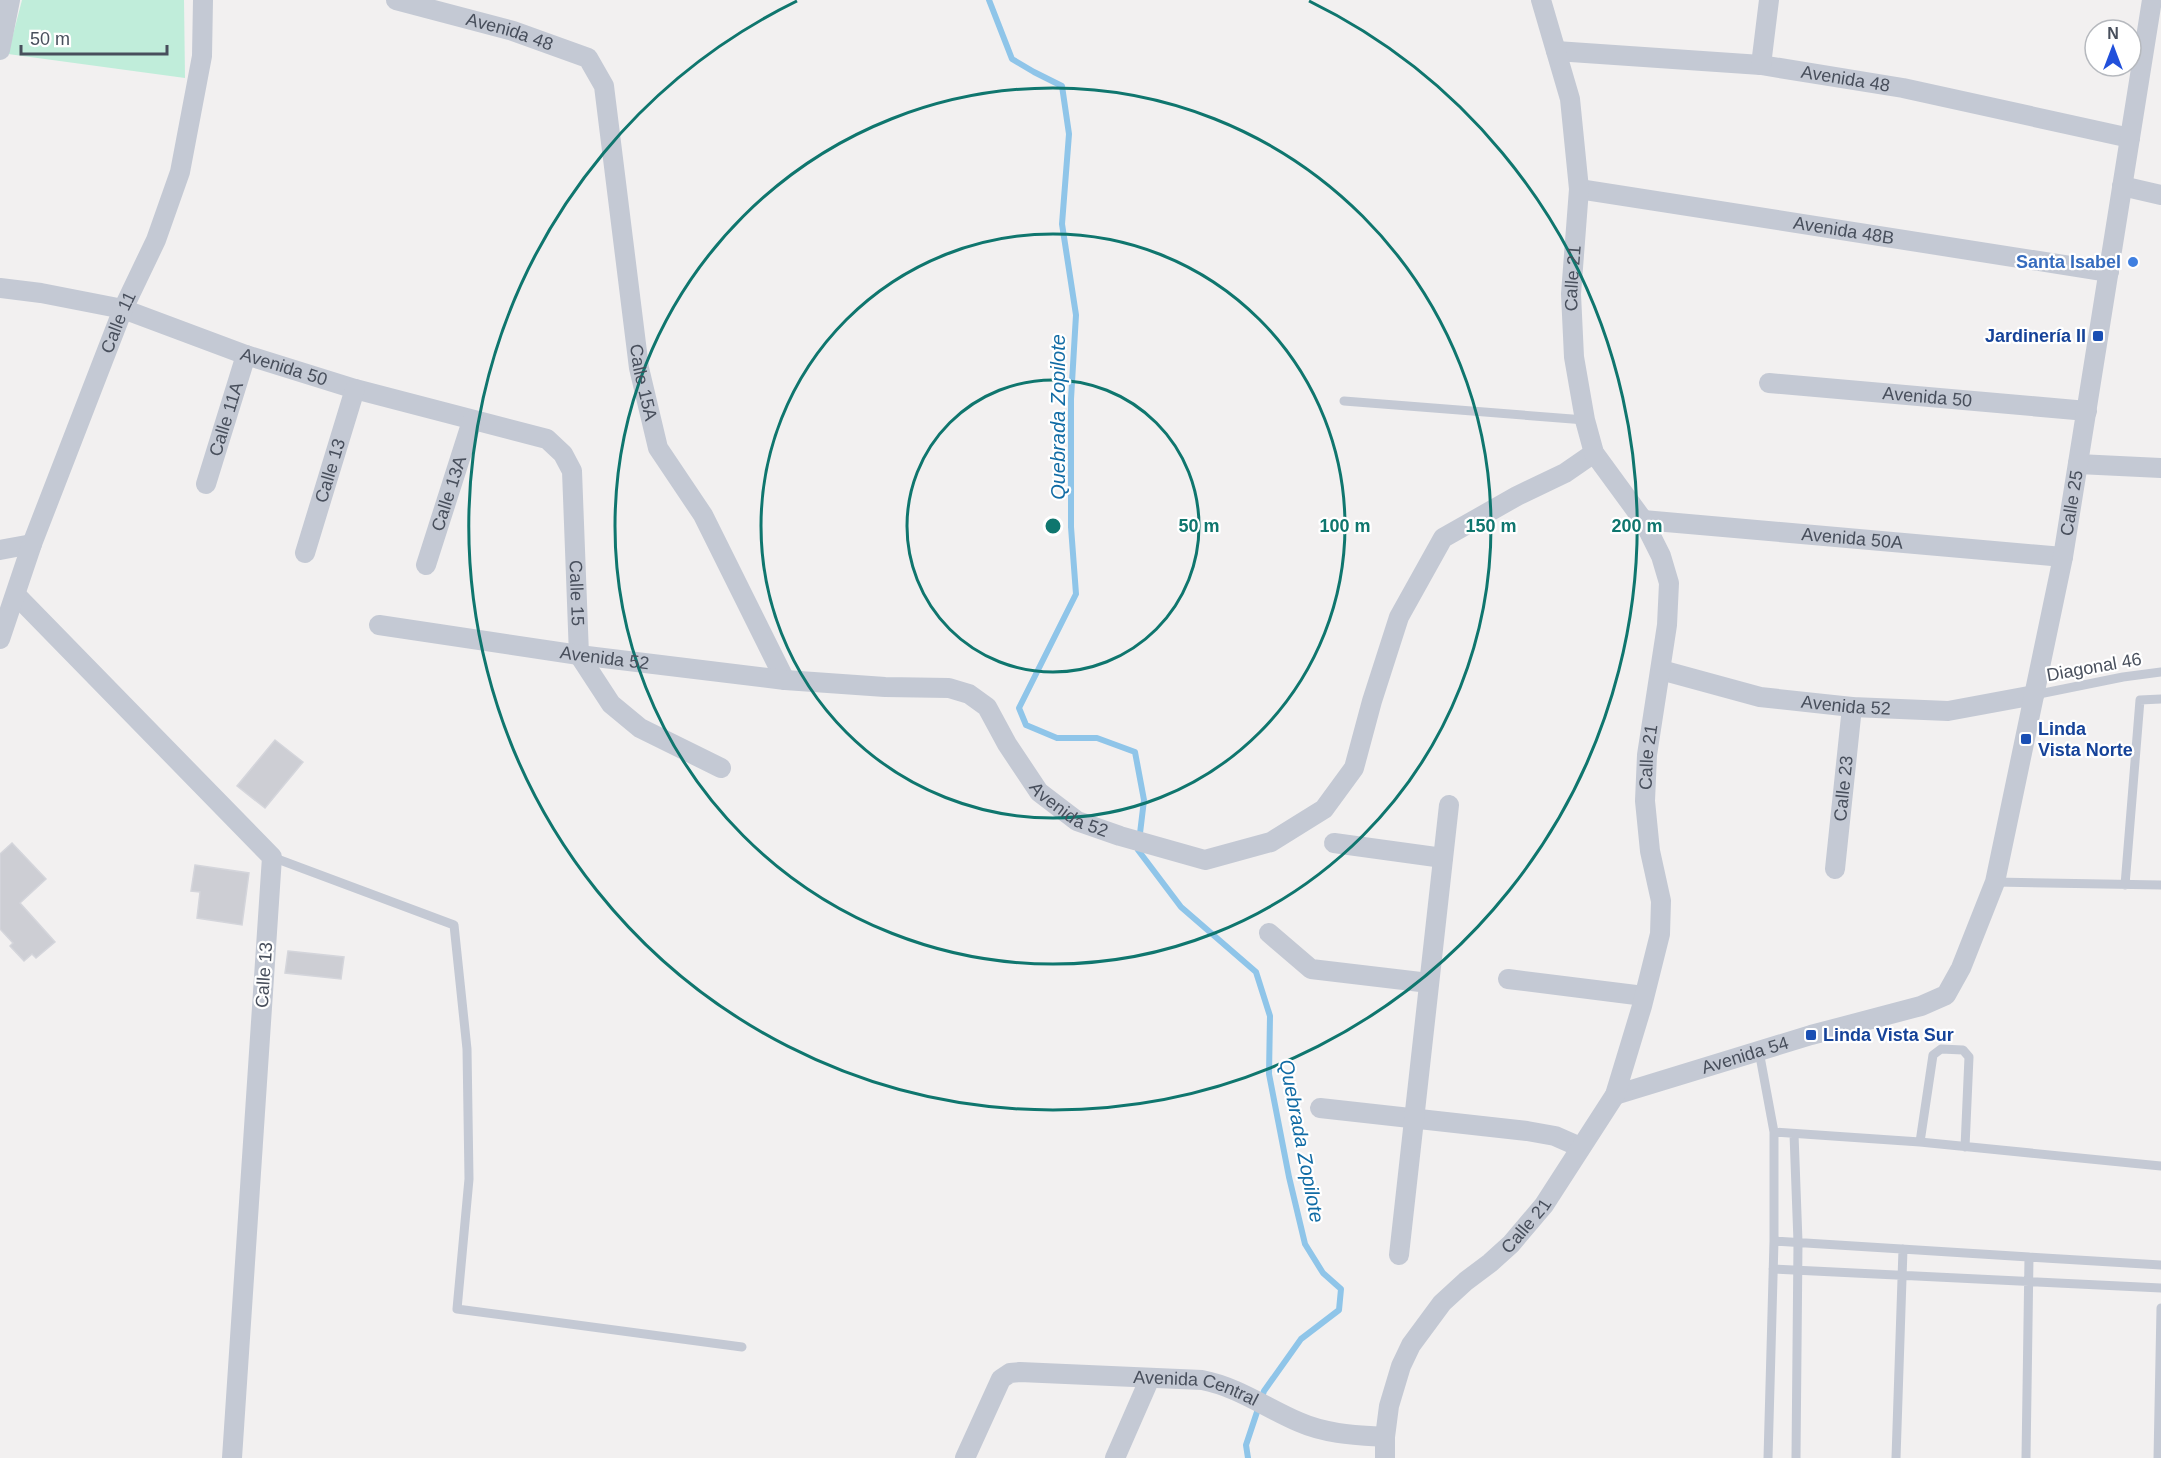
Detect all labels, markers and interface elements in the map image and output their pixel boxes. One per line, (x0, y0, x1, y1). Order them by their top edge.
street label: Avenida 48 (464, 9, 556, 55)
scale bar (21, 18, 166, 56)
north arrow (2083, 18, 2143, 78)
text: N (2107, 25, 2119, 42)
text: 50 m (30, 29, 70, 49)
street label: Avenida 48 (1800, 62, 1891, 96)
street label: Avenida 48B (1792, 213, 1896, 248)
street label: Calle 21 (1561, 245, 1585, 312)
place label: Santa Isabel (2016, 252, 2121, 272)
marker: Santa Isabel (2126, 255, 2140, 269)
street label: Calle 11 (97, 288, 140, 356)
place label: Jardinería II (1985, 326, 2086, 346)
marker: Jardinería II (2091, 329, 2105, 343)
water label: Quebrada Zopilote (1047, 334, 1069, 500)
street label: Calle 15A (626, 343, 661, 423)
street label: Avenida 50 (238, 344, 330, 390)
street label: Calle 11A (205, 379, 247, 459)
street label: Avenida 50 (1882, 383, 1973, 411)
street label: Calle 13 (311, 436, 349, 505)
street label: Calle 13A (427, 453, 470, 534)
street label: Calle 25 (2057, 469, 2087, 537)
centre of rings (1043, 516, 1063, 536)
text: 50 m (1178, 516, 1220, 536)
text: 100 m (1319, 516, 1371, 536)
text: 150 m (1465, 516, 1517, 536)
text: 200 m (1611, 516, 1663, 536)
street label: Avenida 50A (1801, 524, 1904, 553)
street label: Calle 15 (565, 560, 588, 626)
street label: Avenida 52 (559, 642, 650, 673)
street label: Diagonal 46 (2045, 649, 2143, 685)
street label: Avenida 52 (1800, 692, 1891, 719)
place label: Linda Vista Norte (2038, 719, 2133, 760)
street label: Calle 21 (1635, 723, 1662, 791)
marker: Linda Vista Norte (2019, 732, 2033, 746)
street label: Calle 23 (1830, 755, 1857, 822)
street label: Avenida 52 (1025, 778, 1111, 841)
street label: Calle 13 (252, 941, 276, 1009)
place label: Linda Vista Sur (1823, 1025, 1954, 1045)
marker: Linda Vista Sur (1804, 1028, 1818, 1042)
street label: Avenida 54 (1699, 1032, 1791, 1078)
water label: Quebrada Zopilote (1275, 1058, 1329, 1224)
street label: Calle 21 (1497, 1195, 1555, 1258)
street label: Avenida Central (1133, 1367, 1262, 1410)

